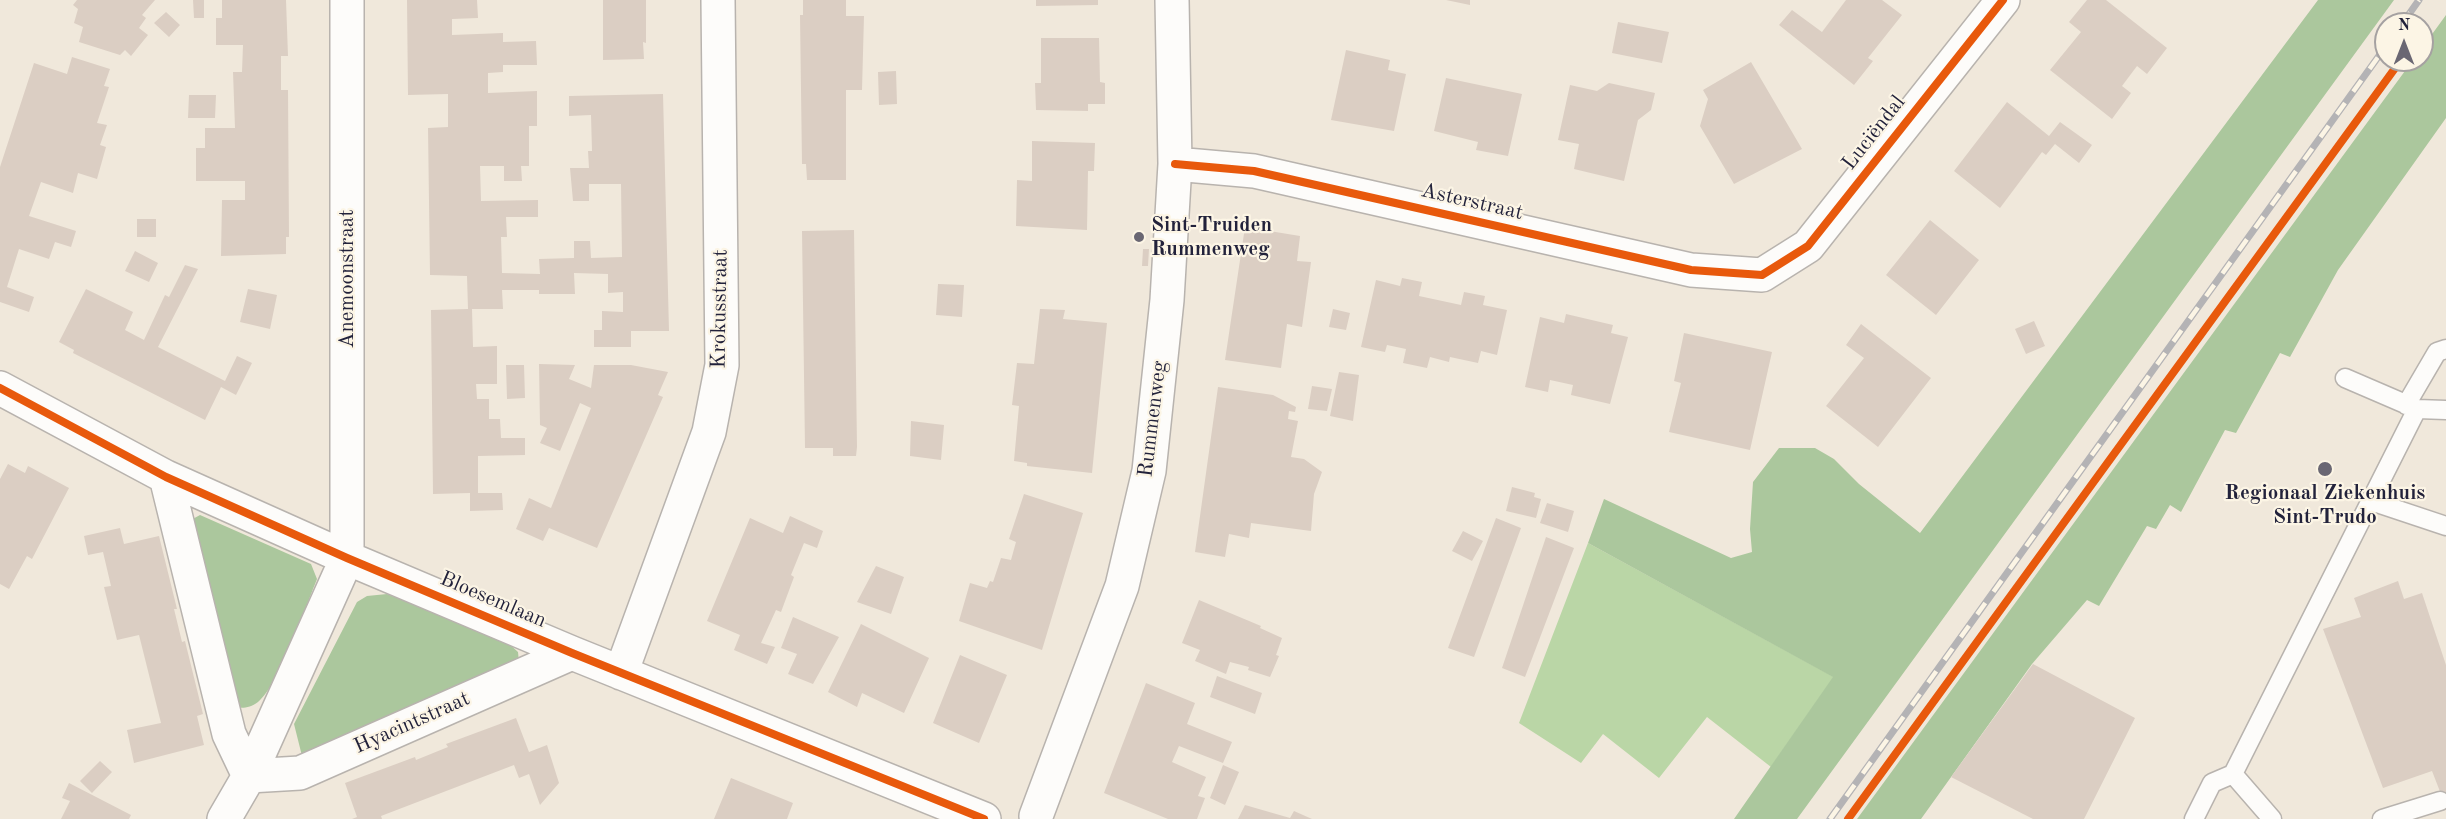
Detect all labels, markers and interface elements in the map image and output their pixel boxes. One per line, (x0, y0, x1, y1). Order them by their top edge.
north arrow (2374, 12, 2434, 72)
text: N (2398, 18, 2410, 34)
street label: Luciëndal (1837, 91, 1911, 175)
street label: Asterstraat (1419, 178, 1525, 226)
street label: Anemoonstraat (334, 209, 360, 349)
place label: Sint-Truiden Rummenweg (1151, 212, 1272, 262)
marker: Sint-Truiden Rummenweg (1132, 230, 1146, 244)
street label: Krokusstraat (706, 249, 734, 369)
street label: Rummenweg (1133, 359, 1173, 479)
marker: Regionaal Ziekenhuis Sint-Trudo (2316, 460, 2334, 478)
place label: Regionaal Ziekenhuis Sint-Trudo (2225, 480, 2425, 530)
street label: Bloesemlaan (436, 566, 550, 634)
street label: Hyacintstraat (350, 686, 474, 760)

